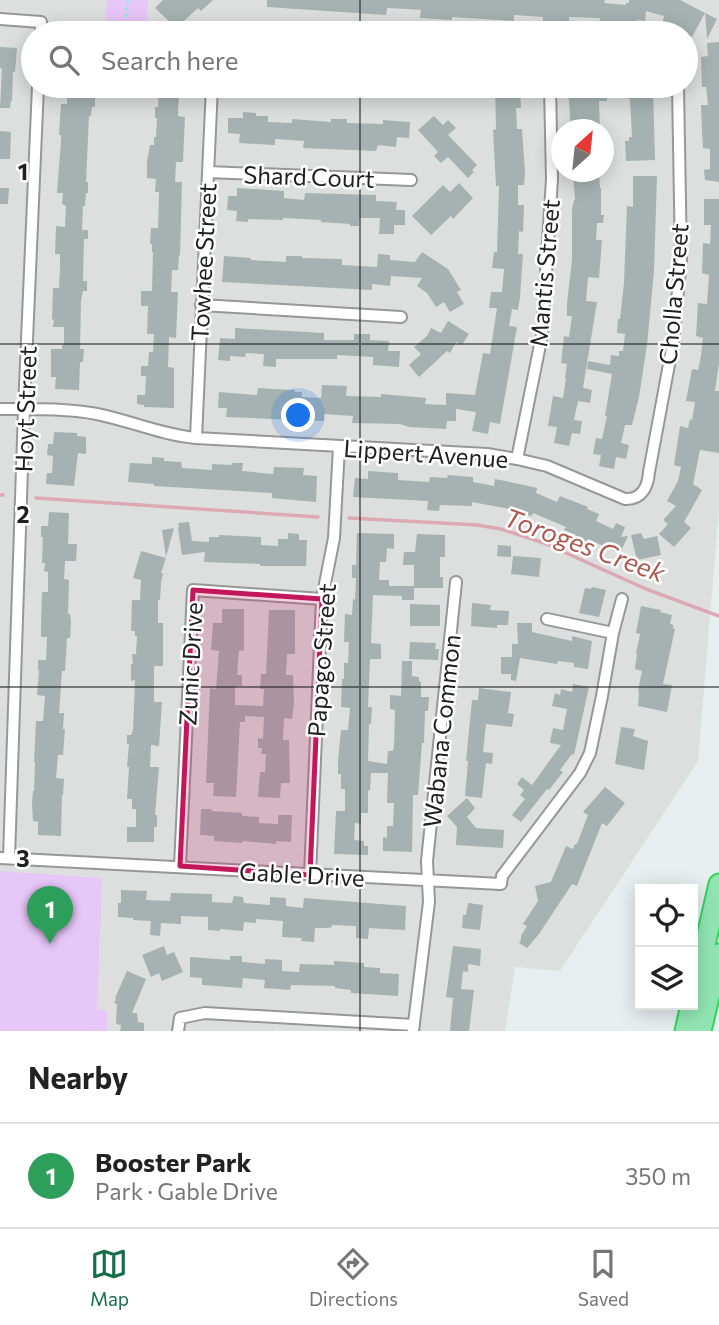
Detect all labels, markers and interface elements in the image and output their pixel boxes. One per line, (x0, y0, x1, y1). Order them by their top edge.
search box (21, 21, 698, 98)
icon: search (45, 41, 83, 79)
text: Search here (101, 44, 239, 75)
north arrow (551, 119, 614, 182)
text: 1 (18, 157, 28, 185)
street label: Shard Court (243, 159, 375, 193)
street label: Towhee Street (184, 182, 222, 342)
street label: Mantis Street (523, 198, 565, 348)
street label: Cholla Street (652, 222, 694, 366)
street label: Hoyt Street (8, 345, 42, 473)
your location (281, 398, 315, 432)
street label: Lippert Avenue (343, 433, 509, 473)
text: 2 (16, 500, 30, 528)
water label: Toroges Creek (500, 500, 671, 588)
street label: Papago Street (301, 582, 341, 738)
street label: Zunic Drive (172, 601, 208, 727)
street label: Wabana Common (416, 633, 466, 829)
text: 3 (16, 844, 30, 872)
street label: Gable Drive (238, 856, 366, 892)
map controls (635, 884, 698, 1010)
button: locate (635, 884, 698, 947)
pin: 1 (27, 886, 73, 944)
button: layers (635, 947, 698, 1010)
text: Nearby (28, 1058, 128, 1095)
text: Booster Park (95, 1146, 251, 1177)
text: 1 (46, 1162, 56, 1190)
text: 350 m (625, 1162, 691, 1190)
text: Park · Gable Drive (95, 1177, 278, 1205)
tab: Map (90, 1245, 129, 1310)
tab: Directions (309, 1245, 398, 1310)
tab: Saved (578, 1245, 629, 1310)

